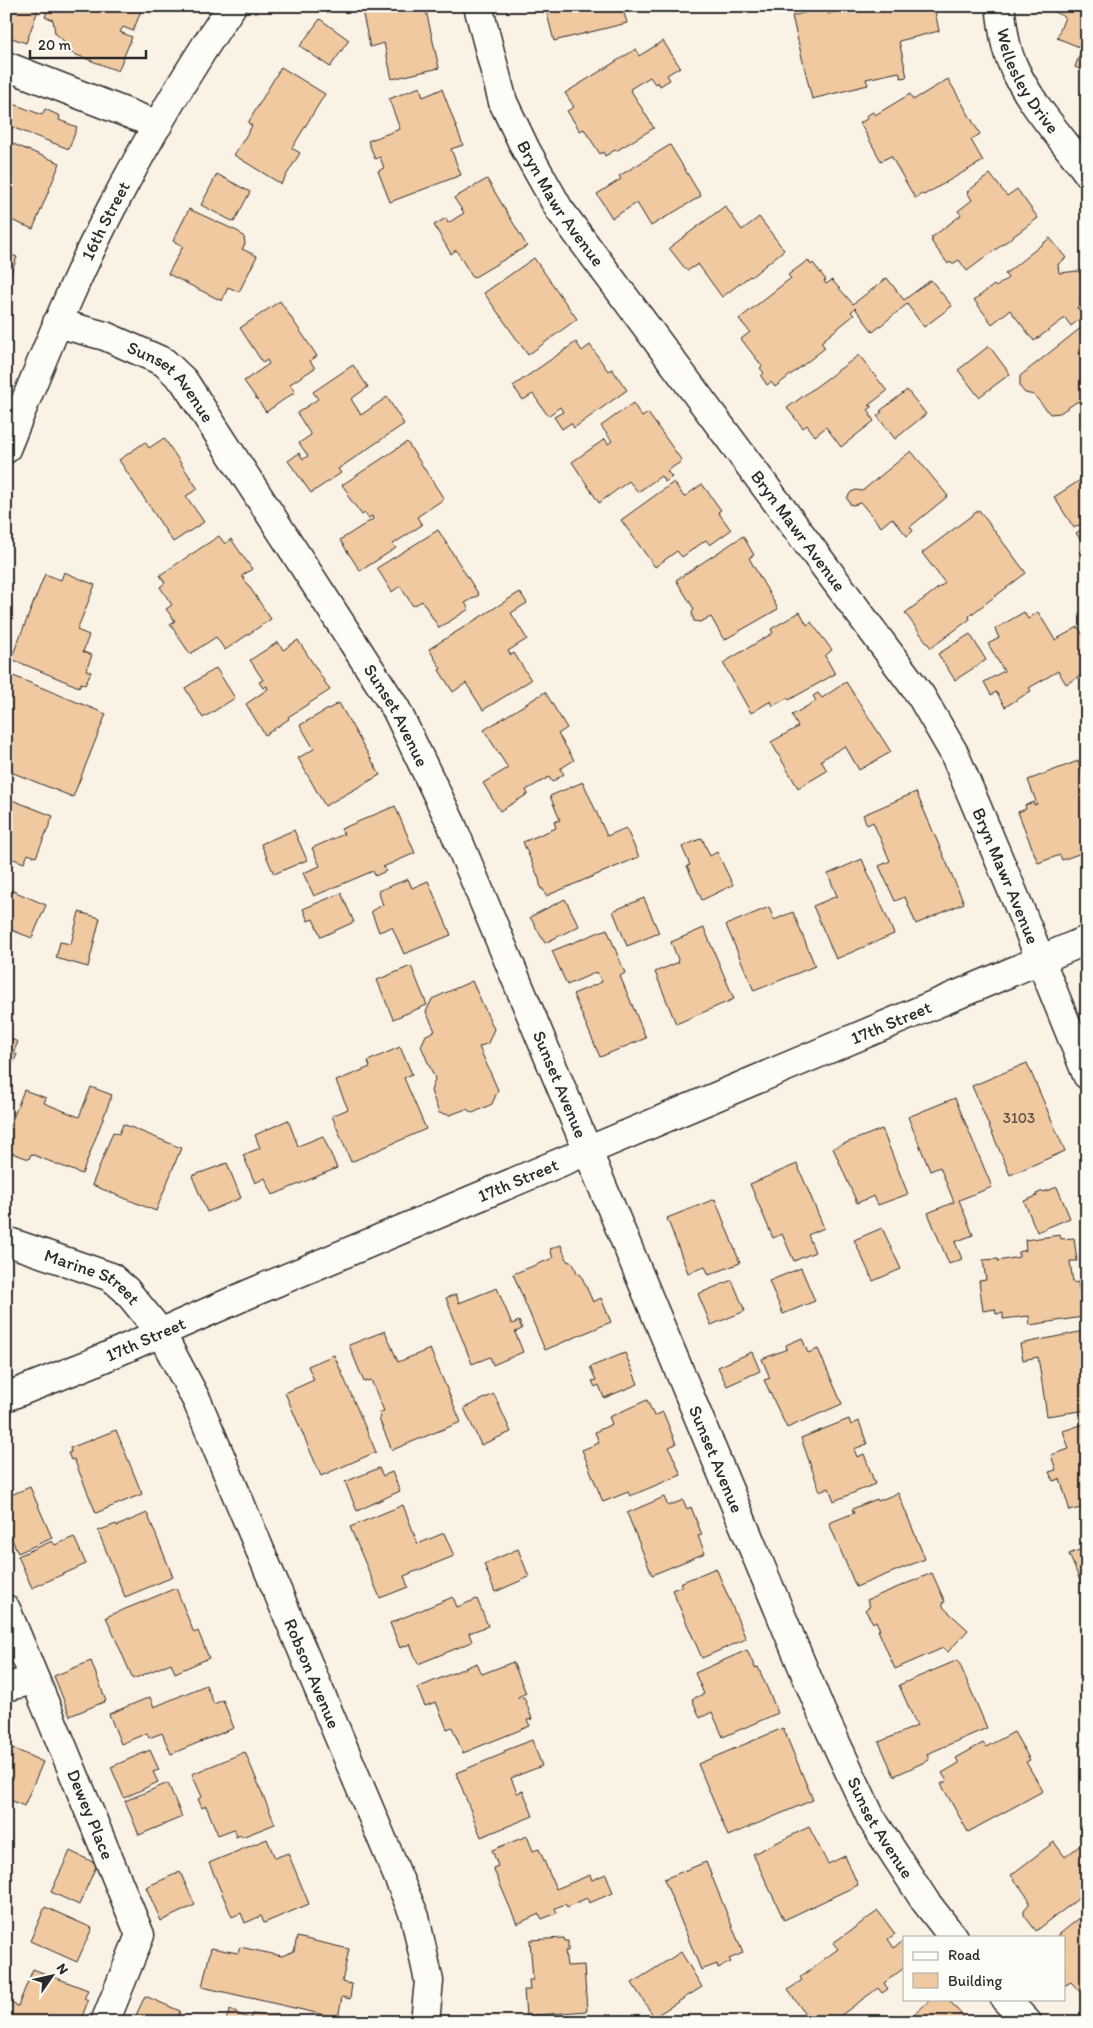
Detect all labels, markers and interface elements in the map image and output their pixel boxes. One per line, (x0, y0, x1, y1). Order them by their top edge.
street label: Wellesley Drive (992, 26, 1064, 138)
scale bar (30, 28, 146, 60)
text: 20 m (38, 36, 72, 54)
street label: Bryn Mawr Avenue (512, 137, 609, 271)
street label: 16th Street (76, 177, 135, 264)
street label: Sunset Avenue (124, 336, 219, 427)
street label: Bryn Mawr Avenue (746, 466, 851, 596)
street label: Sunset Avenue (359, 660, 433, 770)
street label: Bryn Mawr Avenue (967, 804, 1044, 947)
street label: 17th Street (848, 996, 935, 1049)
street label: Sunset Avenue (528, 1027, 592, 1141)
house number: 3103 (1003, 1109, 1035, 1127)
street label: 17th Street (474, 1153, 562, 1207)
street label: Marine Street (41, 1244, 145, 1310)
street label: 17th Street (102, 1312, 189, 1367)
street label: Sunset Avenue (684, 1402, 748, 1516)
street label: Robson Avenue (279, 1615, 345, 1732)
street label: Dewey Place (62, 1766, 119, 1863)
street label: Sunset Avenue (842, 1773, 918, 1883)
legend (903, 1936, 1066, 2000)
text: Road (948, 1946, 981, 1964)
north arrow (28, 1950, 78, 2000)
text: N (53, 1960, 72, 1978)
text: Building (948, 1972, 1002, 1990)

